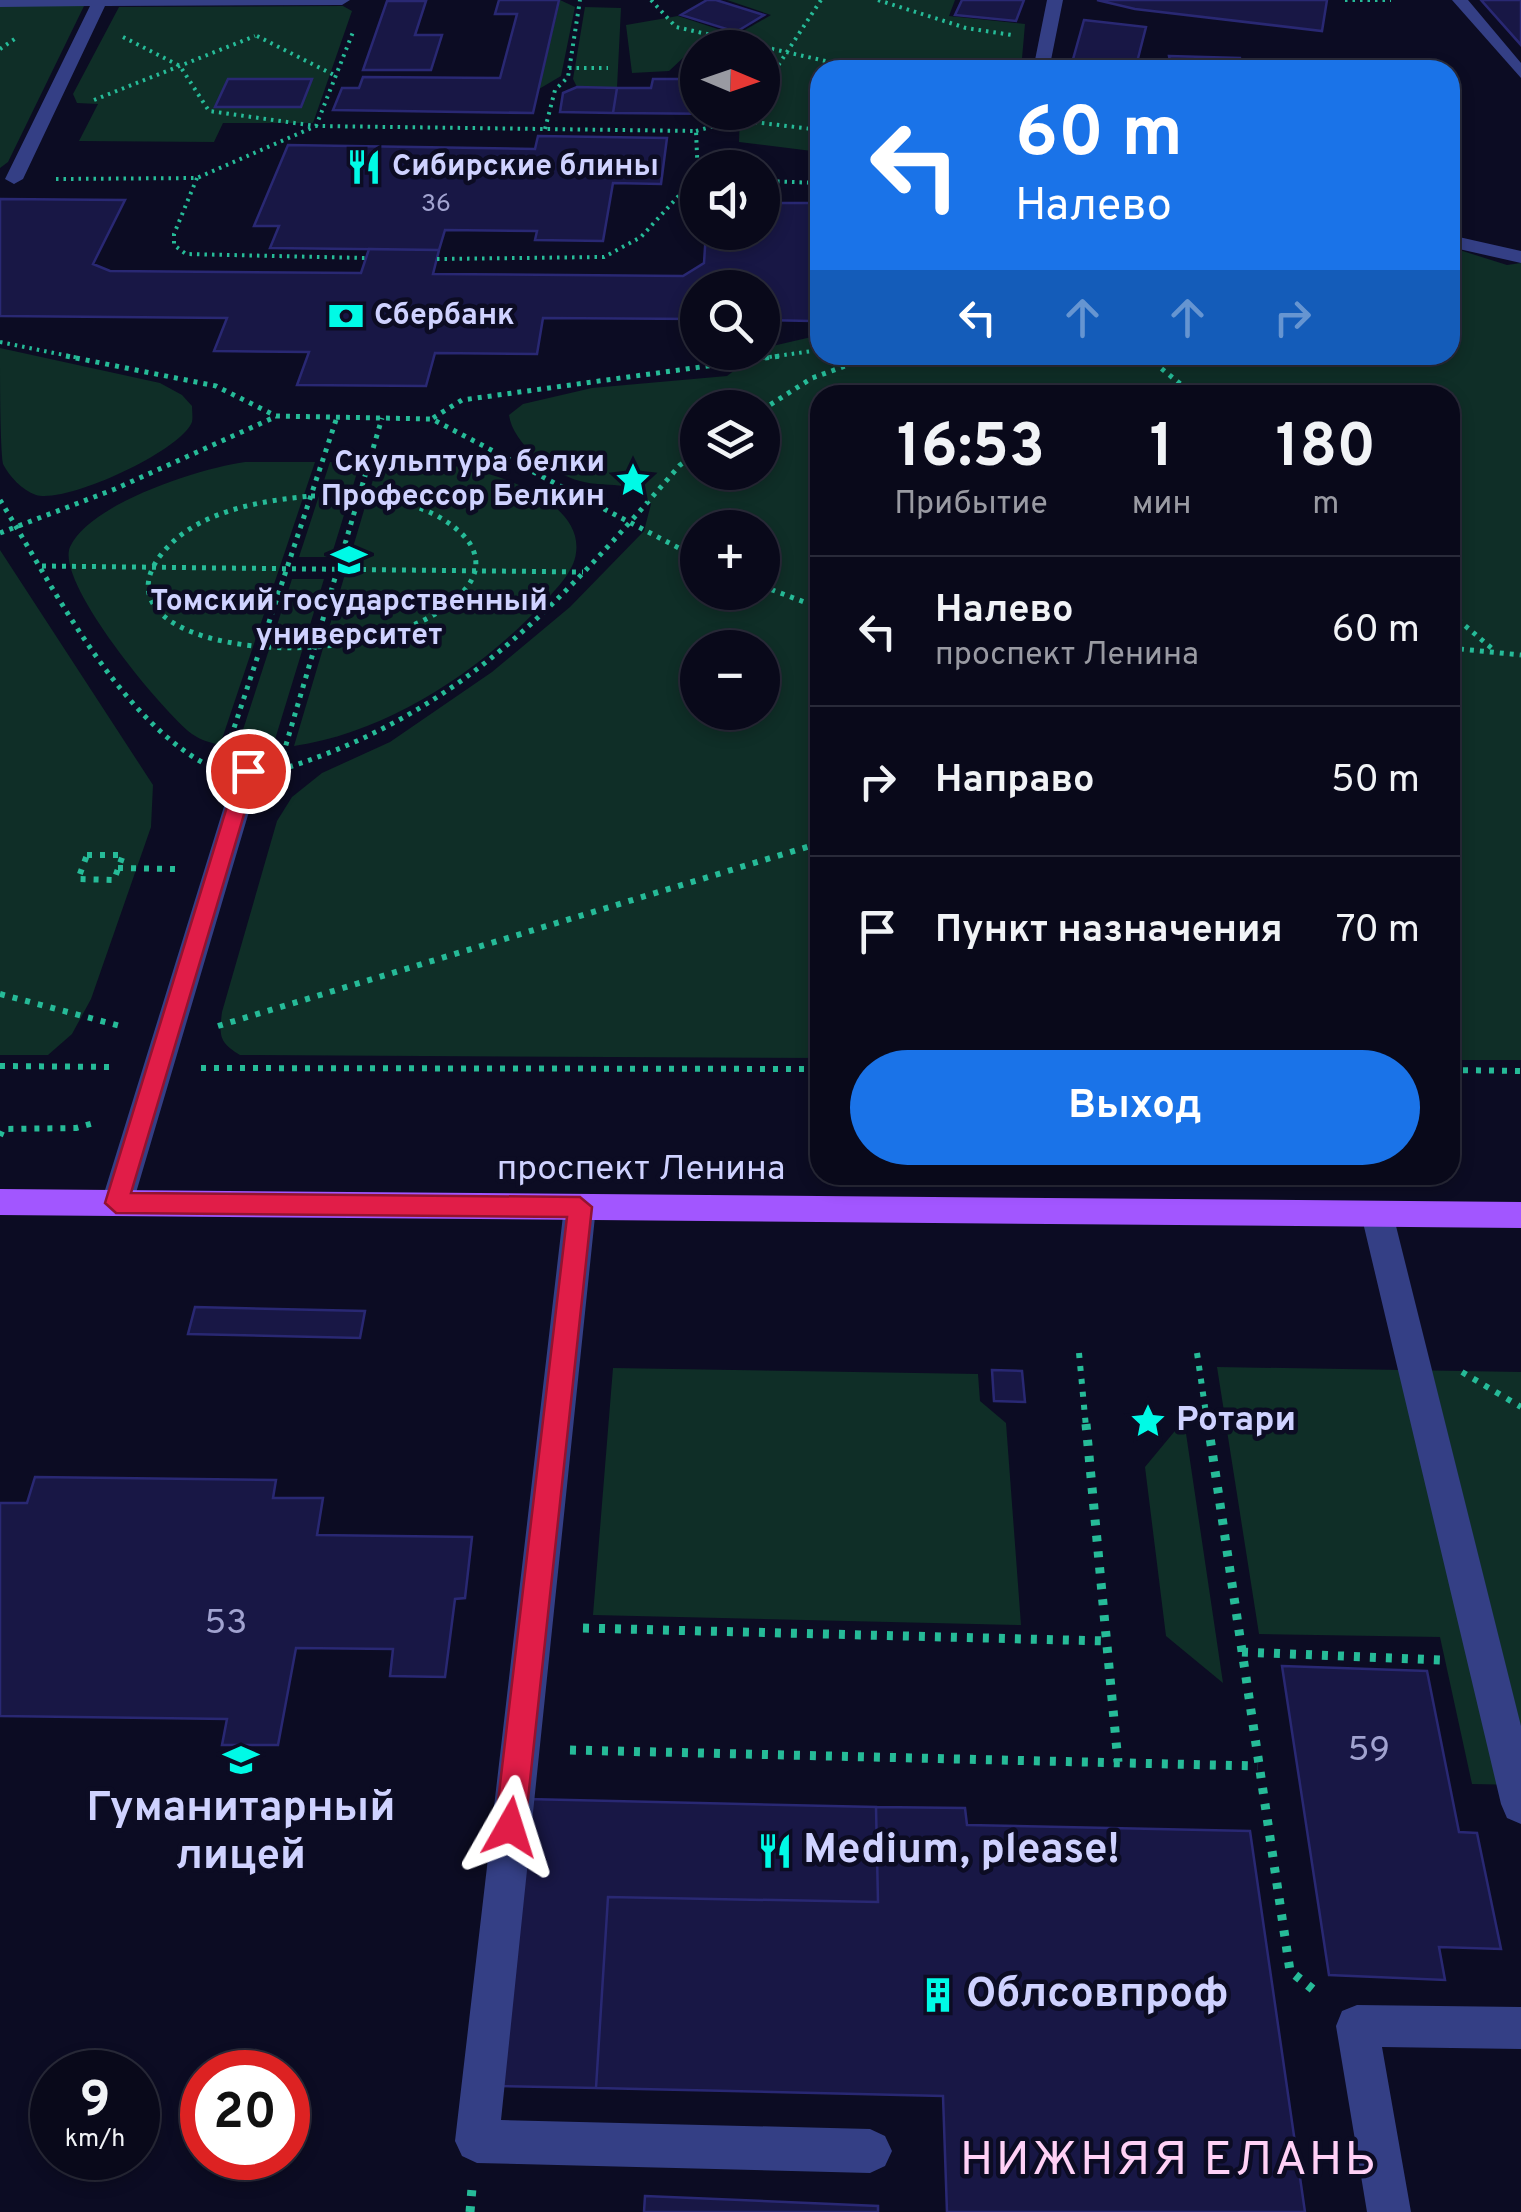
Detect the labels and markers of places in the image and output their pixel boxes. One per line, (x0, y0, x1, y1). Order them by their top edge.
restaurant icon: Сибирские блины (345, 148, 383, 186)
place label: Сибирские блины (392, 149, 659, 186)
bank icon: Сбербанк (327, 297, 365, 335)
place label: Сбербанк (374, 298, 515, 335)
place label: Скульптура белки Профессор Белкин (321, 445, 605, 516)
place icon: Скульптура белки Профессор Белкин (614, 461, 652, 499)
school or university icon: Томский государственный университет (330, 541, 368, 579)
place label: Томский государственный университет (150, 584, 548, 655)
pin (206, 729, 291, 814)
place label: Ротари (1176, 1399, 1296, 1443)
place icon: Ротари (1129, 1402, 1167, 1440)
school or university icon: Гуманитарный лицей (222, 1741, 260, 1779)
place label: Гуманитарный лицей (86, 1783, 396, 1884)
place label: Medium, please! (803, 1825, 1120, 1878)
restaurant icon: Medium, please! (756, 1832, 794, 1870)
place label: Облсовпроф (966, 1969, 1228, 2022)
building icon: Облсовпроф (919, 1976, 957, 2014)

